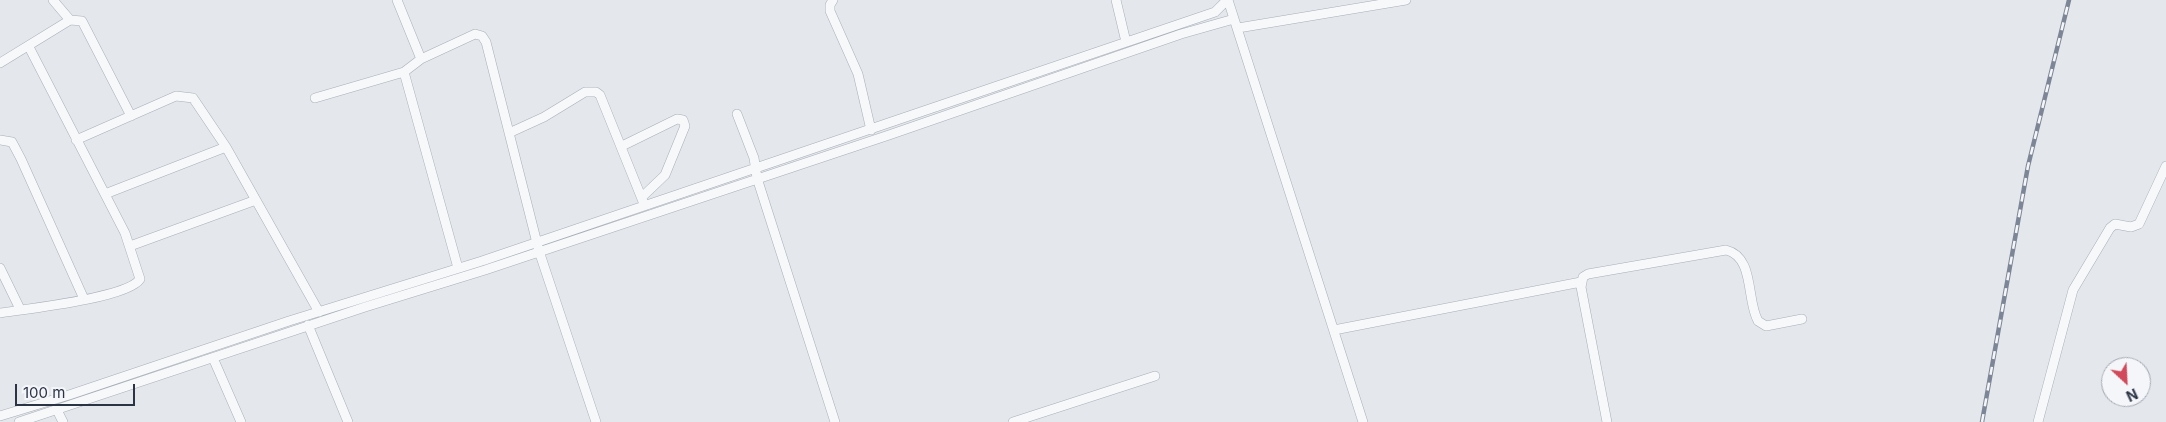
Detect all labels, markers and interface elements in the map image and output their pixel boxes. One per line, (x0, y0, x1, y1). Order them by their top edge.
north arrow (2101, 357, 2151, 407)
scale bar (18, 374, 138, 406)
text: 100 m (23, 383, 65, 402)
text: N (2124, 385, 2141, 405)

